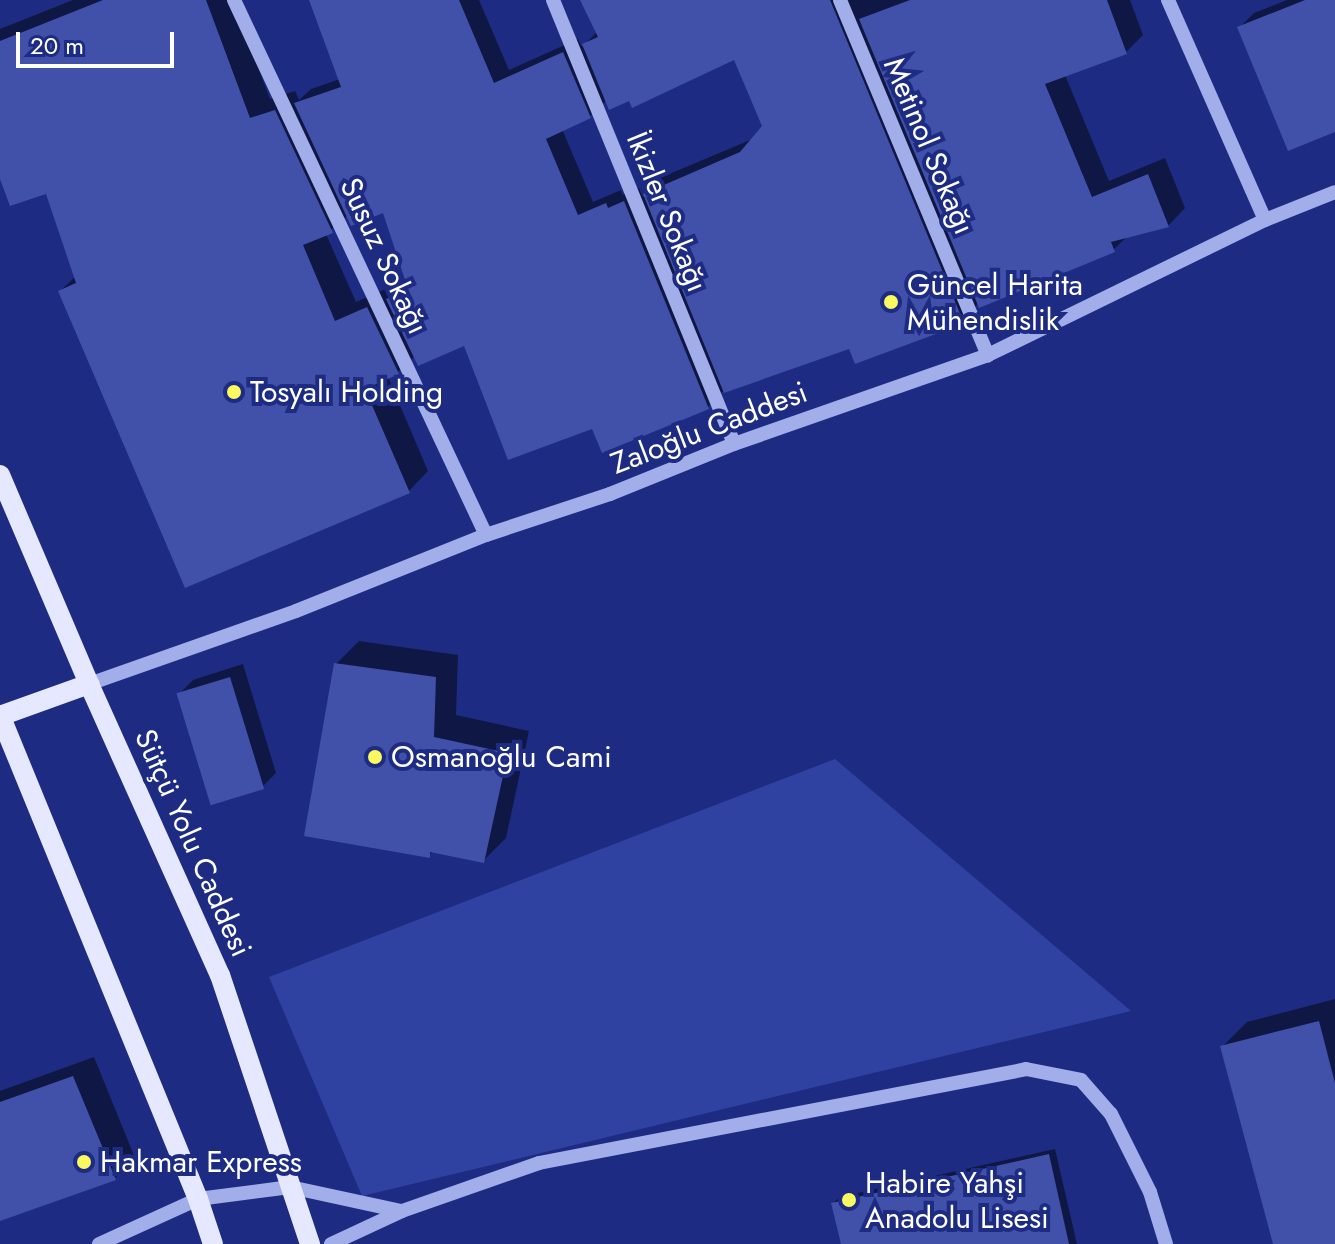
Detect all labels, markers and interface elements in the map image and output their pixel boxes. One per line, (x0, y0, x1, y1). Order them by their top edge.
scale bar (20, 16, 178, 66)
text: 20 m (30, 28, 84, 63)
street label: Metinol Sokağı (876, 52, 982, 240)
street label: İkizler Sokağı (619, 127, 715, 297)
street label: Susuz Sokağı (332, 172, 436, 340)
place label: Güncel Harita Mühendislik (907, 267, 1083, 338)
marker: Güncel Harita Mühendislik (882, 293, 900, 311)
place label: Tosyalı Holding (250, 374, 443, 410)
street label: Zaloğlu Caddesi (606, 374, 812, 482)
marker: Tosyalı Holding (225, 383, 243, 401)
street label: Sütçü Yolu Caddesi (127, 724, 259, 962)
place label: Osmanoğlu Cami (391, 739, 612, 775)
marker: Osmanoğlu Cami (366, 748, 384, 766)
place label: Hakmar Express (100, 1144, 302, 1180)
marker: Hakmar Express (75, 1153, 93, 1171)
place label: Habire Yahşi Anadolu Lisesi (865, 1165, 1049, 1236)
marker: Habire Yahşi Anadolu Lisesi (840, 1191, 858, 1209)

